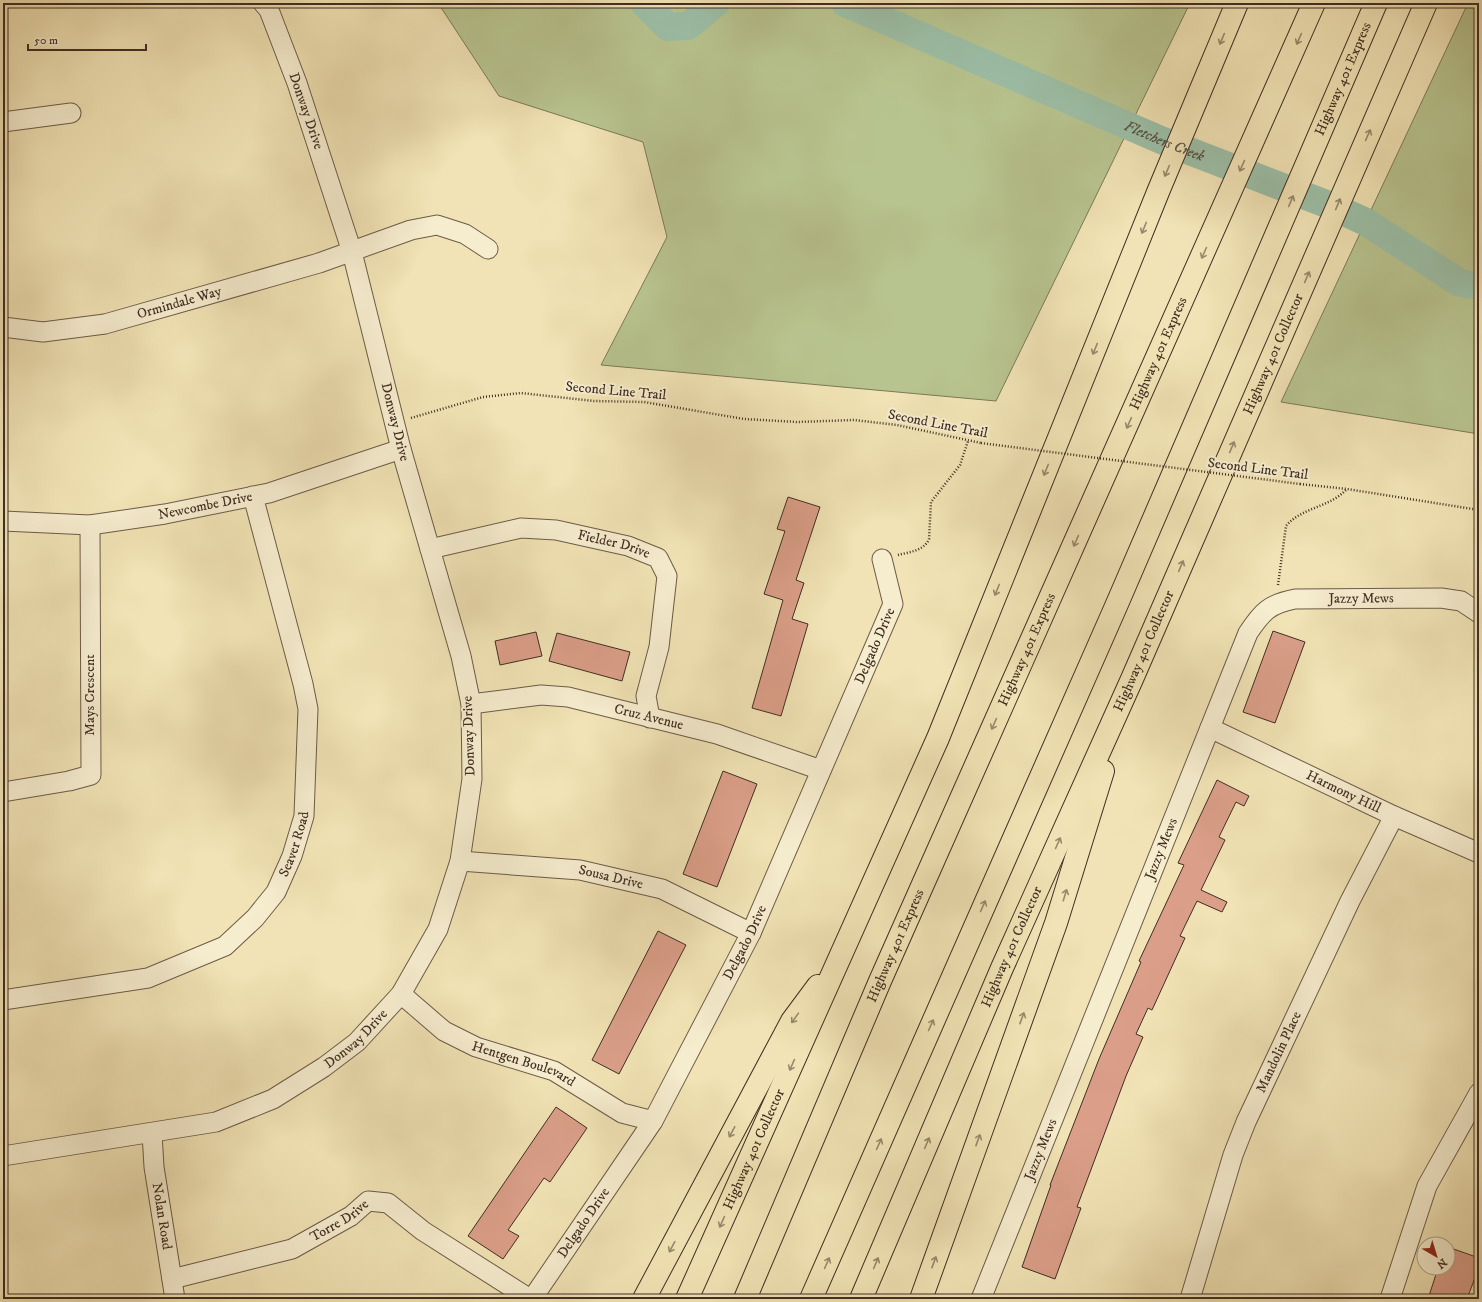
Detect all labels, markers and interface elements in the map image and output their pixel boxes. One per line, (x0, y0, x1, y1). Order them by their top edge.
street label: Highway 401 Express (1311, 19, 1376, 139)
scale bar (28, 26, 146, 52)
one-way arrow (1294, 32, 1302, 44)
text: 50 m (34, 33, 58, 48)
one-way arrow (1218, 33, 1226, 45)
street label: Donway Drive (284, 70, 328, 152)
water label: Fletchers Creek (1122, 116, 1208, 166)
one-way arrow (1365, 129, 1372, 141)
one-way arrow (1238, 160, 1246, 172)
one-way arrow (1163, 164, 1171, 176)
one-way arrow (1288, 195, 1295, 207)
one-way arrow (1335, 198, 1342, 210)
one-way arrow (1139, 222, 1147, 234)
one-way arrow (1200, 246, 1207, 258)
one-way arrow (1303, 271, 1311, 283)
street label: Ormindale Way (135, 282, 224, 323)
street label: Highway 401 Collector (1239, 290, 1308, 417)
street label: Highway 401 Express (1126, 294, 1192, 413)
one-way arrow (1091, 343, 1098, 355)
street label: Second Line Trail (565, 378, 668, 404)
street label: Donway Drive (377, 381, 413, 463)
street label: Second Line Trail (887, 406, 990, 443)
one-way arrow (1124, 416, 1132, 428)
one-way arrow (1229, 442, 1237, 454)
street label: Second Line Trail (1207, 454, 1310, 484)
one-way arrow (1042, 463, 1050, 475)
street label: Newcombe Drive (157, 488, 254, 524)
street label: Fielder Drive (576, 526, 653, 563)
one-way arrow (1072, 535, 1079, 547)
one-way arrow (1177, 561, 1185, 573)
one-way arrow (993, 584, 1001, 596)
street label: Highway 401 Collector (1109, 587, 1179, 715)
street label: Jazzy Mews (1327, 589, 1394, 608)
street label: Highway 401 Express (994, 590, 1060, 709)
street label: Delgado Drive (851, 605, 899, 687)
street label: Mays Crescent (81, 654, 99, 736)
street label: Donway Drive (459, 695, 479, 776)
street label: Cruz Avenue (612, 700, 686, 734)
one-way arrow (990, 718, 998, 730)
street label: Harmony Hill (1303, 766, 1385, 818)
street label: Seaver Road (275, 811, 313, 880)
street label: Jazzy Mews (1140, 815, 1182, 884)
one-way arrow (1055, 837, 1062, 849)
street label: Sousa Drive (577, 861, 645, 893)
street label: Highway 401 Collector (977, 883, 1047, 1010)
street label: Highway 401 Express (863, 886, 929, 1005)
one-way arrow (1062, 889, 1069, 902)
one-way arrow (980, 900, 987, 912)
street label: Delgado Drive (719, 902, 771, 983)
street label: Donway Drive (321, 1005, 392, 1073)
street label: Mandolin Place (1252, 1008, 1306, 1096)
one-way arrow (1019, 1011, 1026, 1024)
one-way arrow (791, 1012, 799, 1023)
one-way arrow (928, 1019, 935, 1031)
street label: Hentgen Boulevard (470, 1037, 579, 1091)
one-way arrow (788, 1059, 795, 1071)
street label: Highway 401 Collector (719, 1085, 789, 1213)
street label: Jazzy Mews (1020, 1116, 1061, 1185)
one-way arrow (728, 1126, 736, 1138)
one-way arrow (975, 1134, 982, 1147)
one-way arrow (924, 1138, 931, 1150)
one-way arrow (876, 1139, 883, 1151)
street label: Nolan Road (148, 1182, 176, 1251)
street label: Delgado Drive (553, 1184, 614, 1262)
street label: Torre Drive (307, 1195, 373, 1246)
one-way arrow (718, 1216, 725, 1228)
north arrow (1416, 1236, 1456, 1276)
one-way arrow (668, 1241, 676, 1253)
text: N (1434, 1255, 1449, 1271)
one-way arrow (930, 1257, 938, 1269)
one-way arrow (824, 1258, 831, 1270)
one-way arrow (873, 1258, 881, 1270)

